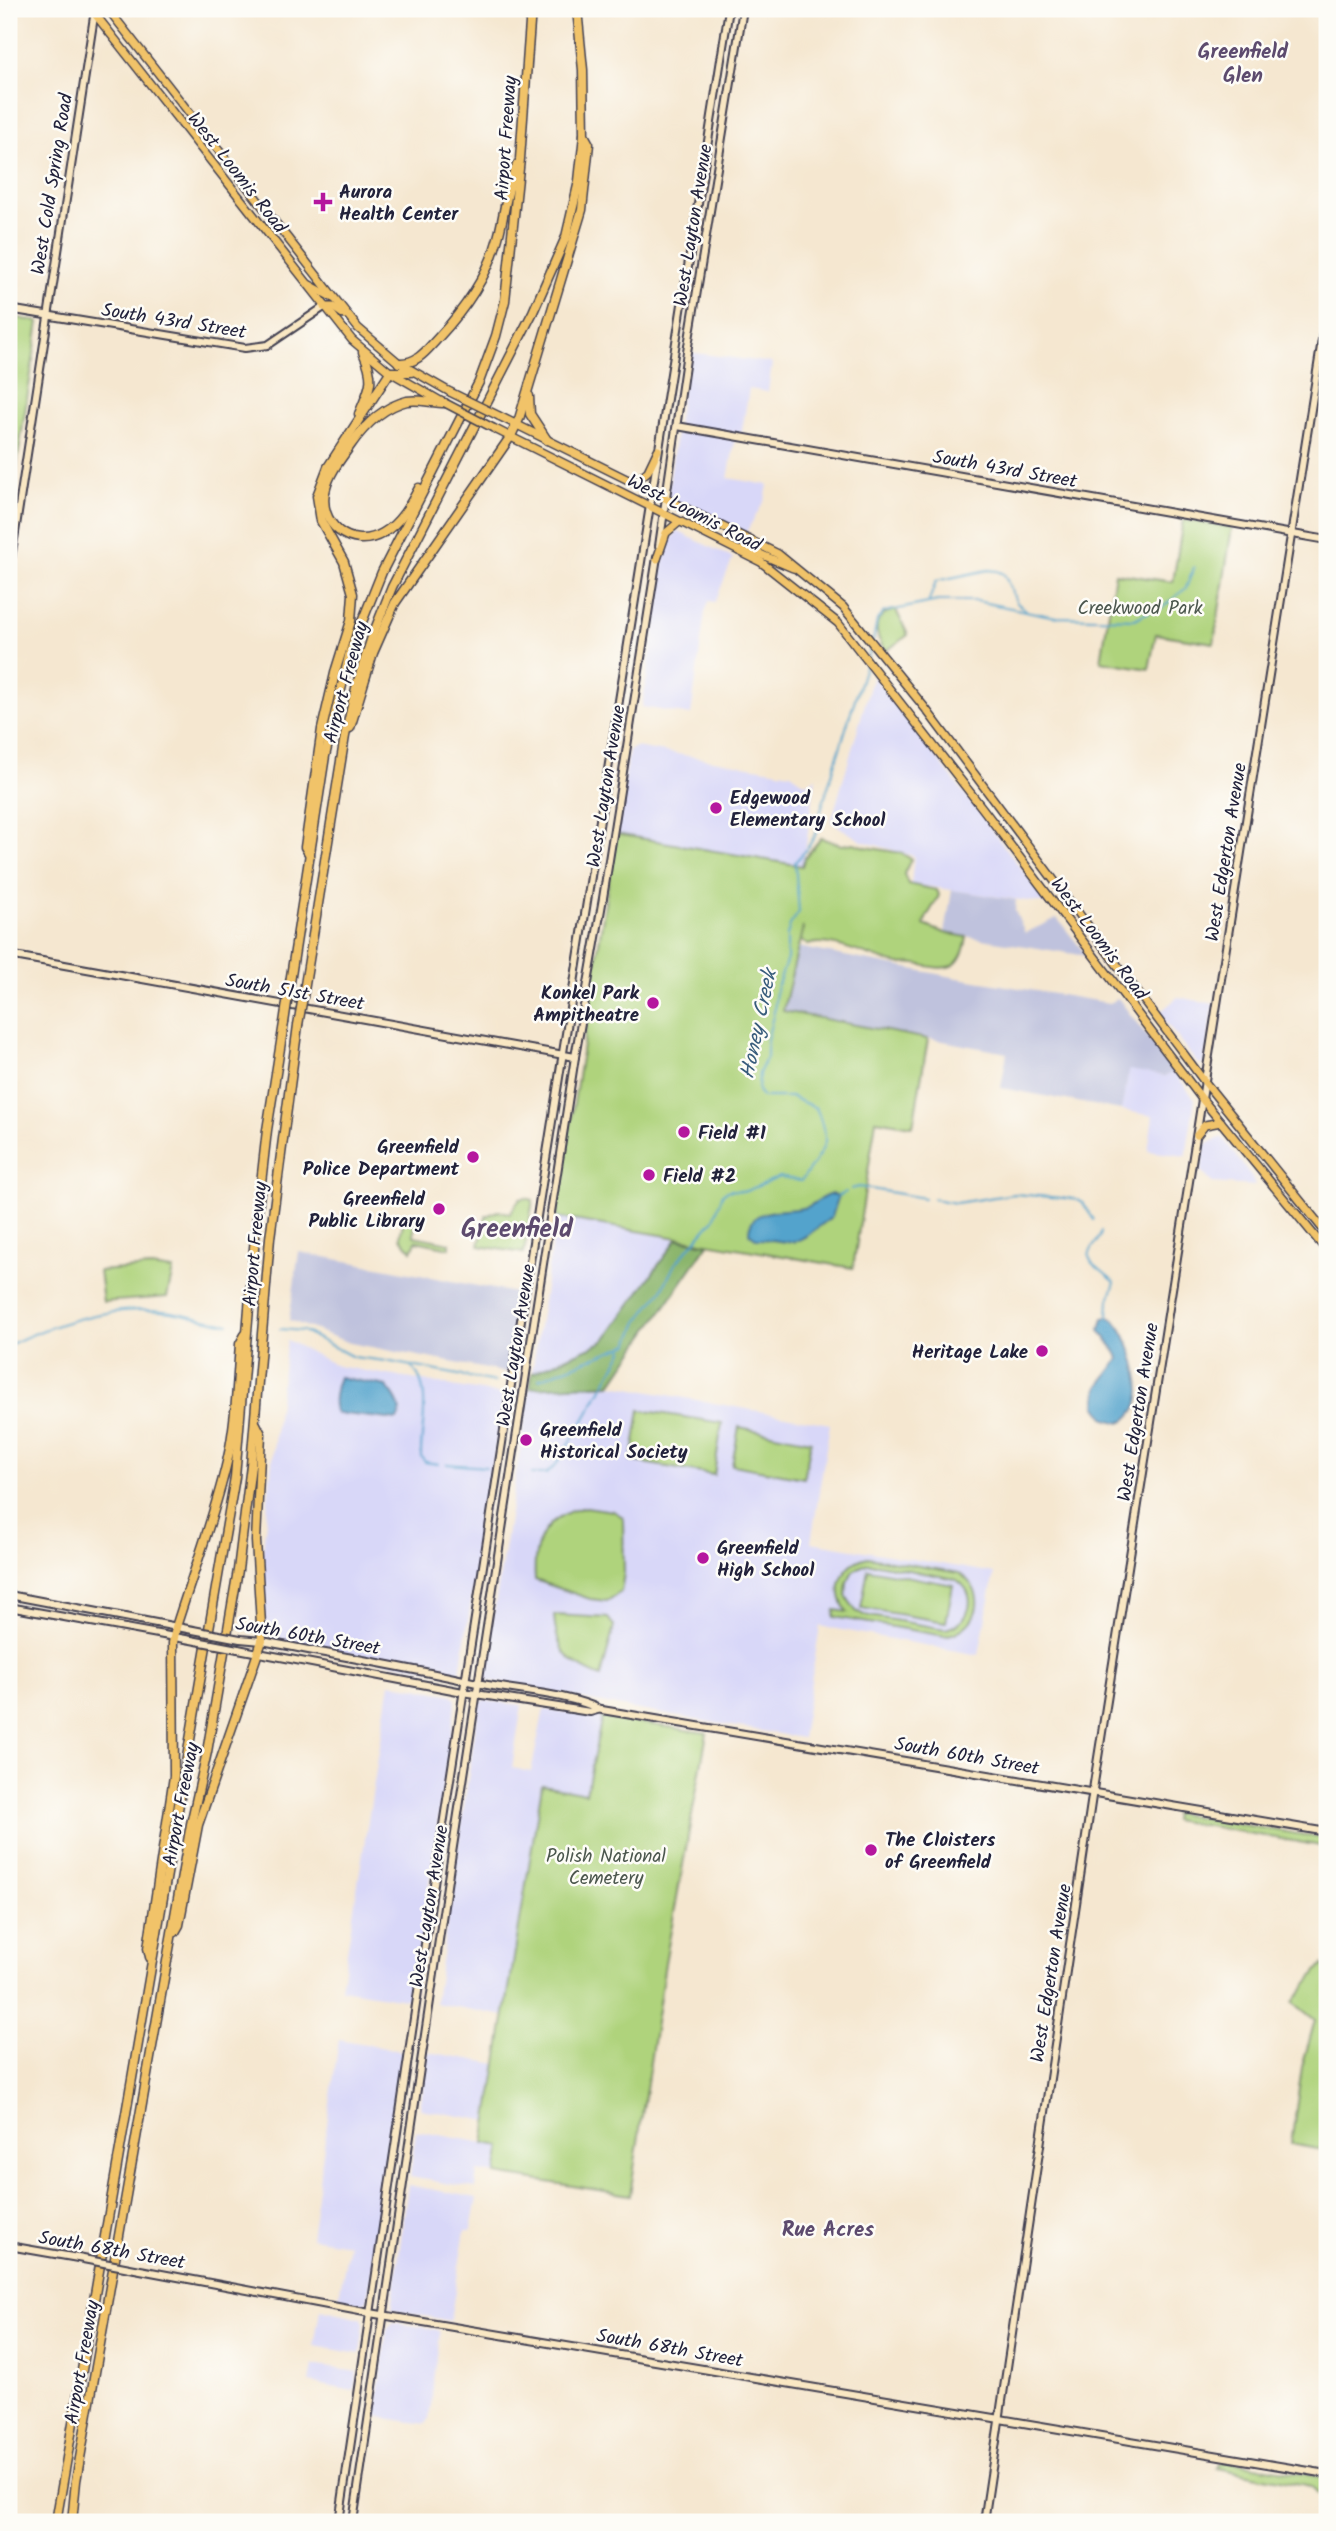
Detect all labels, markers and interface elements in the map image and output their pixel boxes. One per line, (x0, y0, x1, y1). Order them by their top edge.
district label: Greenfield Glen (1198, 36, 1289, 93)
street label: Airport Freeway (488, 74, 526, 202)
street label: West Cold Spring Road (24, 91, 82, 277)
street label: West Loomis Road (179, 106, 294, 241)
street label: West Layton Avenue (666, 141, 722, 309)
place label: Aurora Health Center (339, 178, 459, 230)
marker: Aurora Health Center (313, 192, 333, 212)
street label: South 43rd Street (99, 296, 249, 348)
street label: South 43rd Street (930, 443, 1080, 498)
street label: West Loomis Road (622, 467, 767, 561)
park label: Creekwood Park (1077, 594, 1203, 624)
street label: Airport Freeway (316, 617, 378, 747)
street label: West Layton Avenue (579, 702, 635, 870)
street label: West Edgerton Avenue (1198, 760, 1256, 944)
place label: Edgewood Elementary School (730, 784, 886, 836)
marker: Edgewood Elementary School (708, 800, 724, 816)
street label: West Loomis Road (1042, 871, 1155, 1008)
water label: Honey Creek (732, 964, 788, 1082)
street label: South 51st Street (223, 966, 367, 1020)
place label: Konkel Park Ampitheatre (533, 979, 640, 1031)
marker: Konkel Park Ampitheatre (645, 995, 661, 1011)
place label: Field #1 (698, 1119, 766, 1149)
marker: Field #1 (676, 1124, 692, 1140)
place label: Greenfield Police Department (303, 1133, 460, 1185)
marker: Greenfield Police Department (465, 1149, 481, 1165)
place label: Field #2 (663, 1162, 736, 1192)
marker: Field #2 (641, 1167, 657, 1183)
street label: Airport Freeway (236, 1179, 276, 1308)
place label: Greenfield Public Library (309, 1185, 426, 1237)
marker: Greenfield Public Library (431, 1201, 447, 1217)
district label: Greenfield (461, 1209, 574, 1251)
street label: West Layton Avenue (489, 1261, 545, 1429)
street label: West Edgerton Avenue (1110, 1320, 1168, 1504)
place label: Heritage Lake (912, 1338, 1028, 1368)
marker: Heritage Lake (1034, 1343, 1050, 1359)
place label: Greenfield Historical Society (540, 1416, 688, 1468)
marker: Greenfield Historical Society (518, 1432, 534, 1448)
place label: Greenfield High School (717, 1534, 815, 1586)
marker: Greenfield High School (695, 1550, 711, 1566)
street label: South 60th Street (233, 1609, 383, 1665)
street label: South 60th Street (892, 1729, 1042, 1785)
street label: Airport Freeway (155, 1739, 209, 1869)
street label: West Layton Avenue (402, 1822, 458, 1990)
place label: The Cloisters of Greenfield (885, 1826, 996, 1878)
park label: Polish National Cemetery (546, 1842, 666, 1894)
marker: The Cloisters of Greenfield (863, 1842, 879, 1858)
street label: West Edgerton Avenue (1023, 1881, 1081, 2065)
district label: Rue Acres (782, 2214, 874, 2247)
street label: South 68th Street (36, 2223, 188, 2279)
street label: Airport Freeway (57, 2297, 109, 2427)
street label: South 68th Street (594, 2321, 746, 2377)

